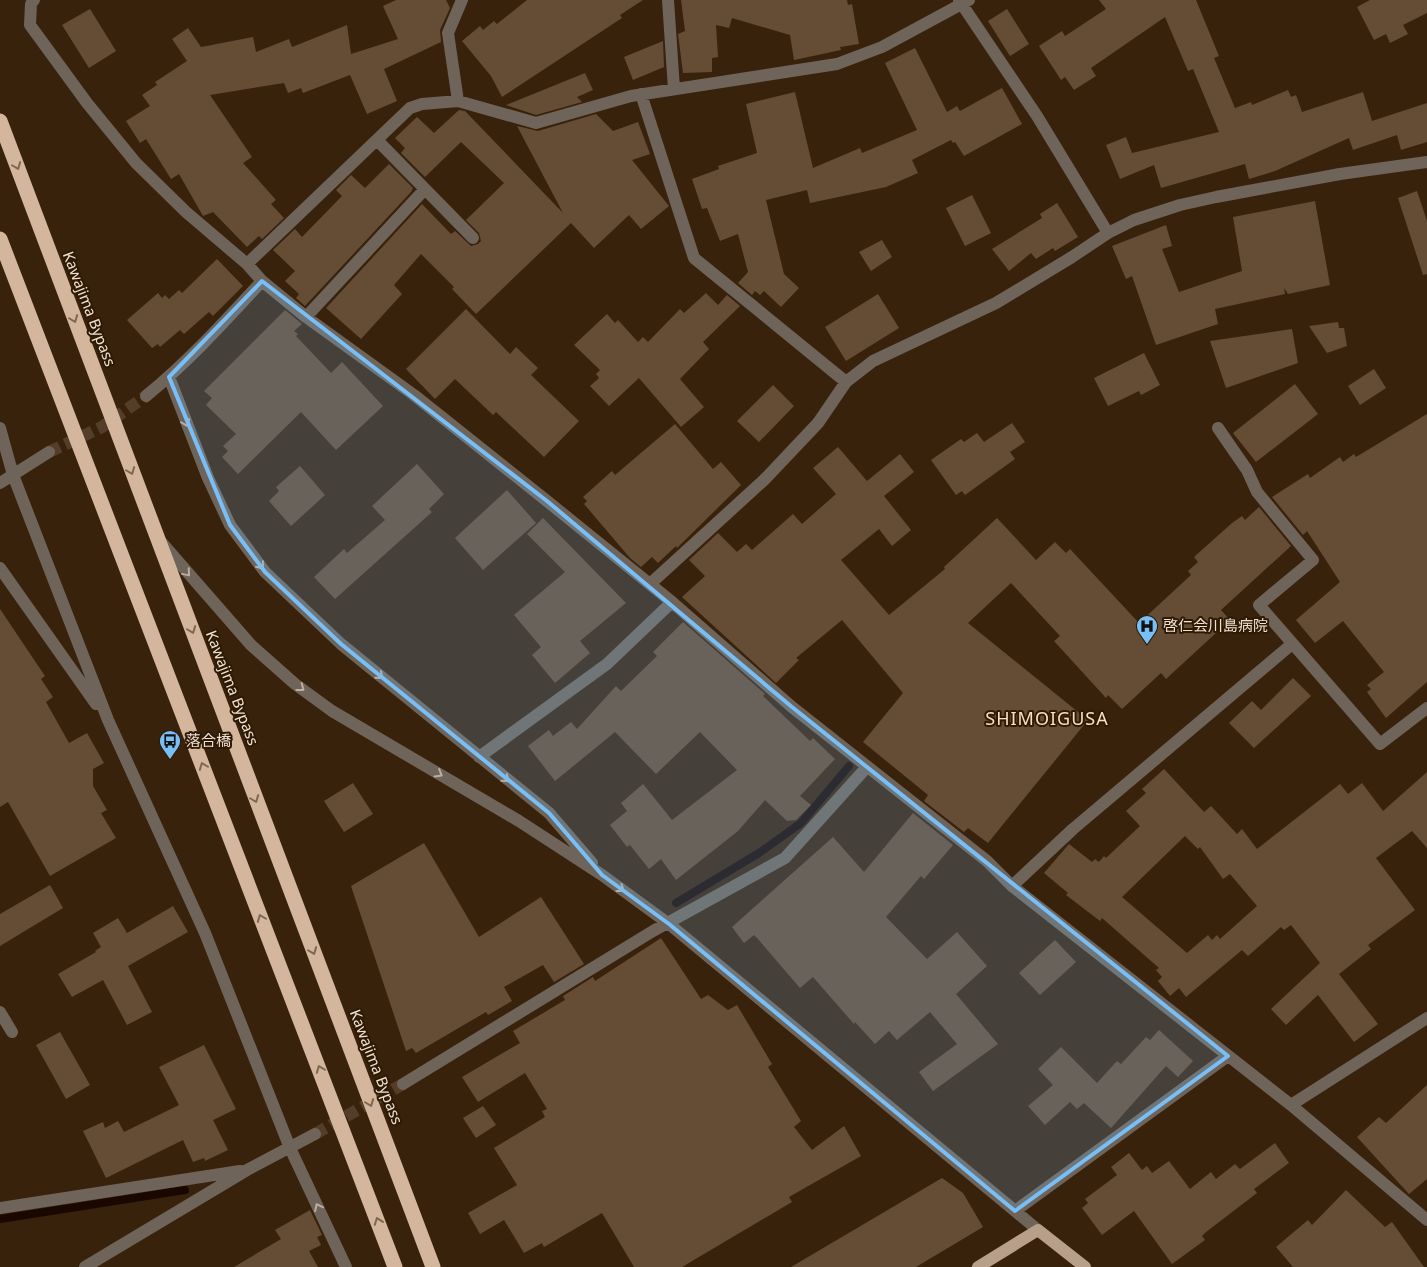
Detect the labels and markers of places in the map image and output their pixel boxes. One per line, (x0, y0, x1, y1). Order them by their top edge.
hospital icon: 啓仁会川島病院 (1135, 614, 1159, 645)
place label: 啓仁会川島病院 (1163, 615, 1268, 635)
bus stop icon: 落合橋 (158, 729, 182, 760)
place label: 落合橋 (186, 730, 231, 750)

